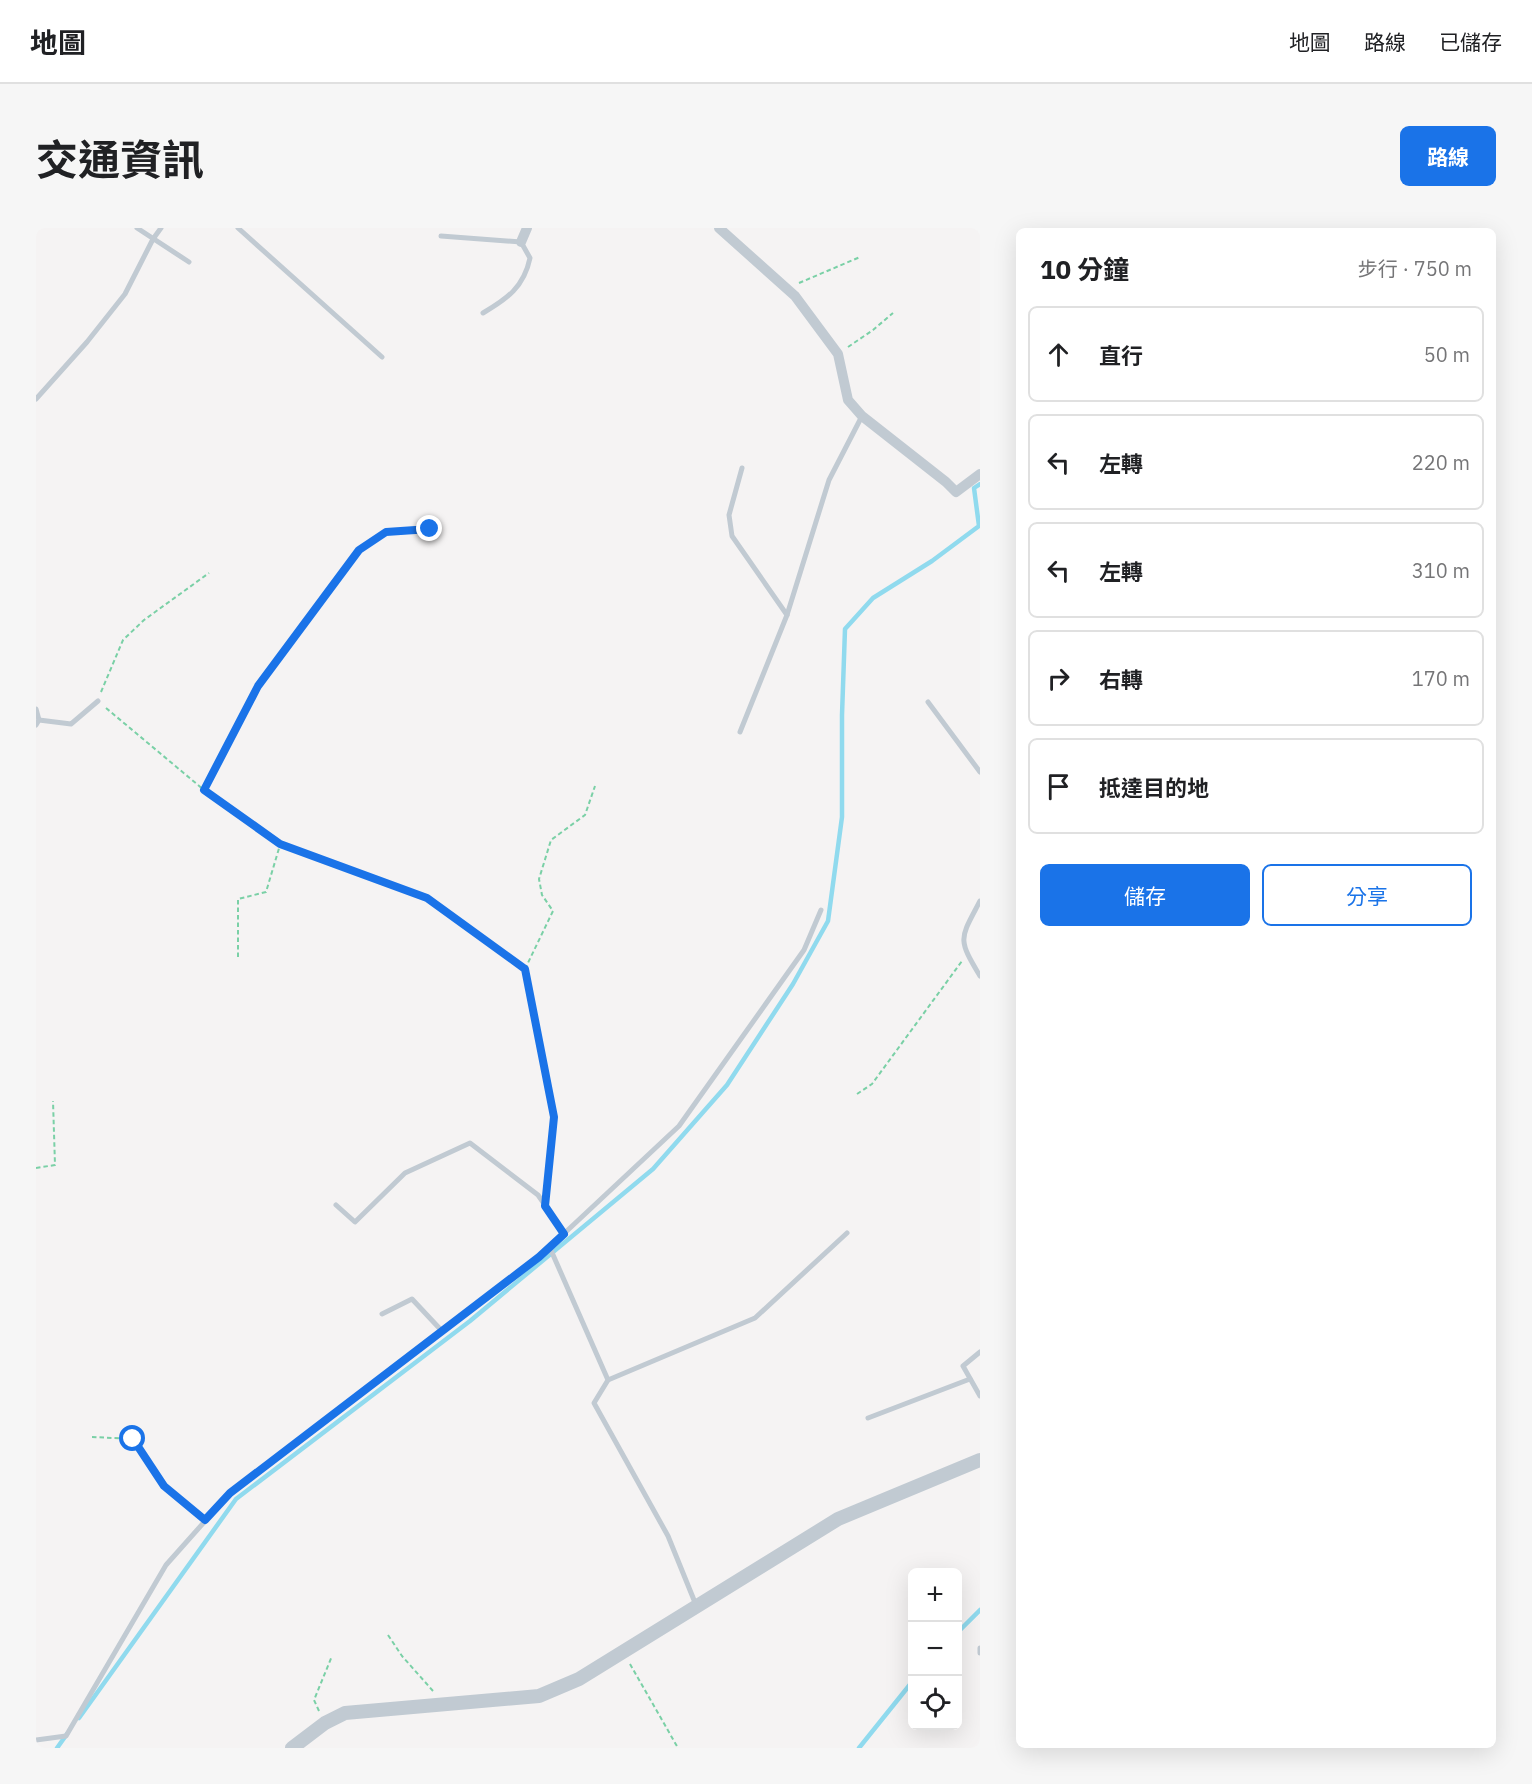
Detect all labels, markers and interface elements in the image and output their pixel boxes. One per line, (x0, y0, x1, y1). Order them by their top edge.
text: 地圖 (30, 24, 86, 61)
text: 地圖 (1289, 28, 1331, 56)
text: 路線 (1364, 28, 1406, 56)
text: 已儲存 (1439, 28, 1502, 56)
button: 路線 (1400, 126, 1496, 186)
text: 交通資訊 (36, 132, 204, 187)
text: 10 分鐘 (1040, 252, 1129, 286)
text: 步行 · 750 m (1358, 255, 1472, 282)
icon: ahead (1042, 338, 1075, 371)
text: 直行 (1099, 341, 1143, 370)
text: 50 m (1424, 341, 1470, 368)
icon: left (1042, 446, 1075, 479)
text: 左轉 (1099, 449, 1143, 478)
text: 220 m (1412, 449, 1470, 476)
route end (416, 515, 442, 541)
icon: left (1042, 554, 1075, 587)
text: 左轉 (1099, 557, 1143, 586)
text: 310 m (1412, 557, 1470, 584)
icon: right (1042, 662, 1075, 695)
text: 右轉 (1099, 665, 1143, 694)
text: 170 m (1412, 665, 1470, 692)
icon: arrive (1042, 770, 1075, 803)
text: 抵達目的地 (1099, 773, 1209, 802)
button: 儲存 (1040, 864, 1250, 926)
button: 分享 (1262, 864, 1472, 926)
route start (119, 1425, 145, 1451)
map controls (908, 1568, 962, 1730)
button: + (908, 1568, 962, 1622)
button: − (908, 1622, 962, 1676)
button: locate (908, 1676, 962, 1730)

